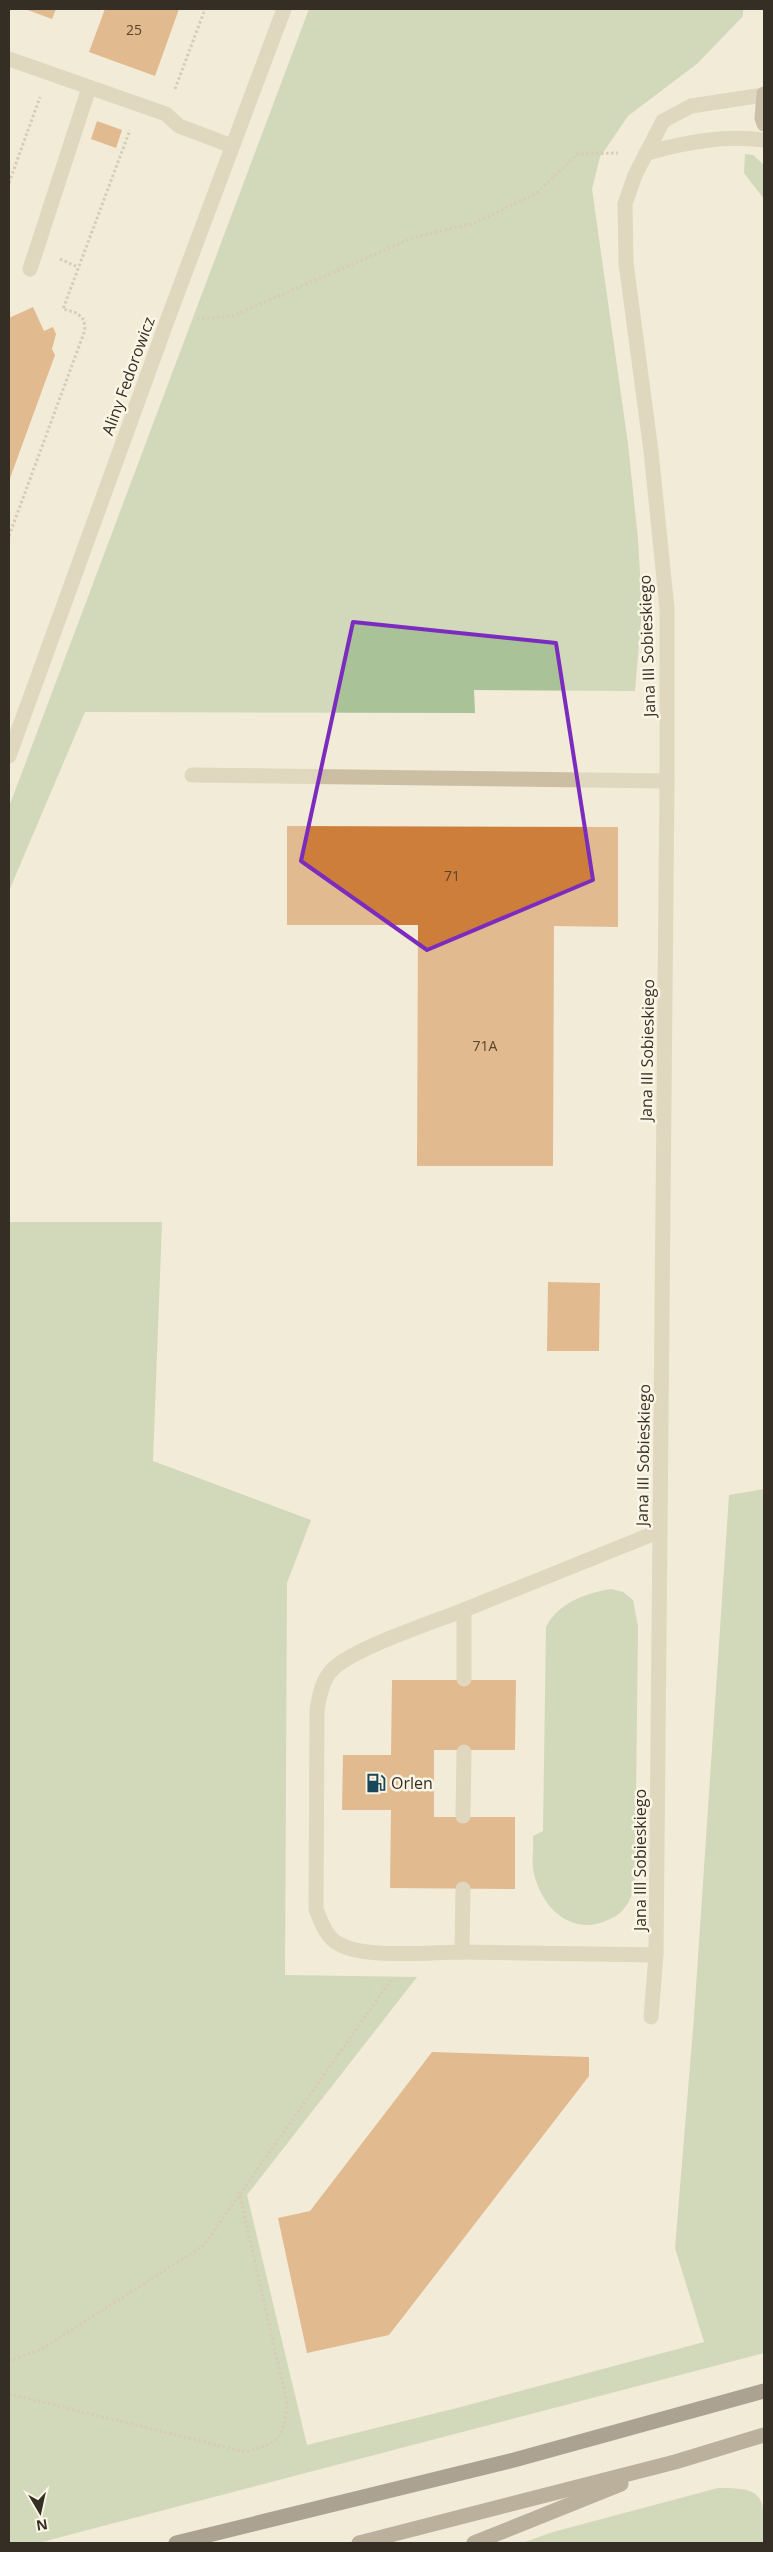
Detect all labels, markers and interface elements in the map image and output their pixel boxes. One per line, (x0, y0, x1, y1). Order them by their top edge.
house number: 25 (126, 20, 142, 39)
street label: Aliny Fedorowicz (96, 314, 160, 438)
street label: Jana III Sobieskiego (634, 575, 661, 719)
house number: 71 (444, 866, 460, 885)
street label: Jana III Sobieskiego (635, 979, 659, 1123)
house number: 71A (473, 1036, 498, 1055)
street label: Jana III Sobieskiego (631, 1384, 655, 1528)
fuel station icon: Orlen (365, 1772, 387, 1794)
place label: Orlen (391, 1772, 433, 1794)
street label: Jana III Sobieskiego (629, 1789, 651, 1933)
north arrow (15, 2487, 65, 2537)
text: N (35, 2515, 49, 2536)

